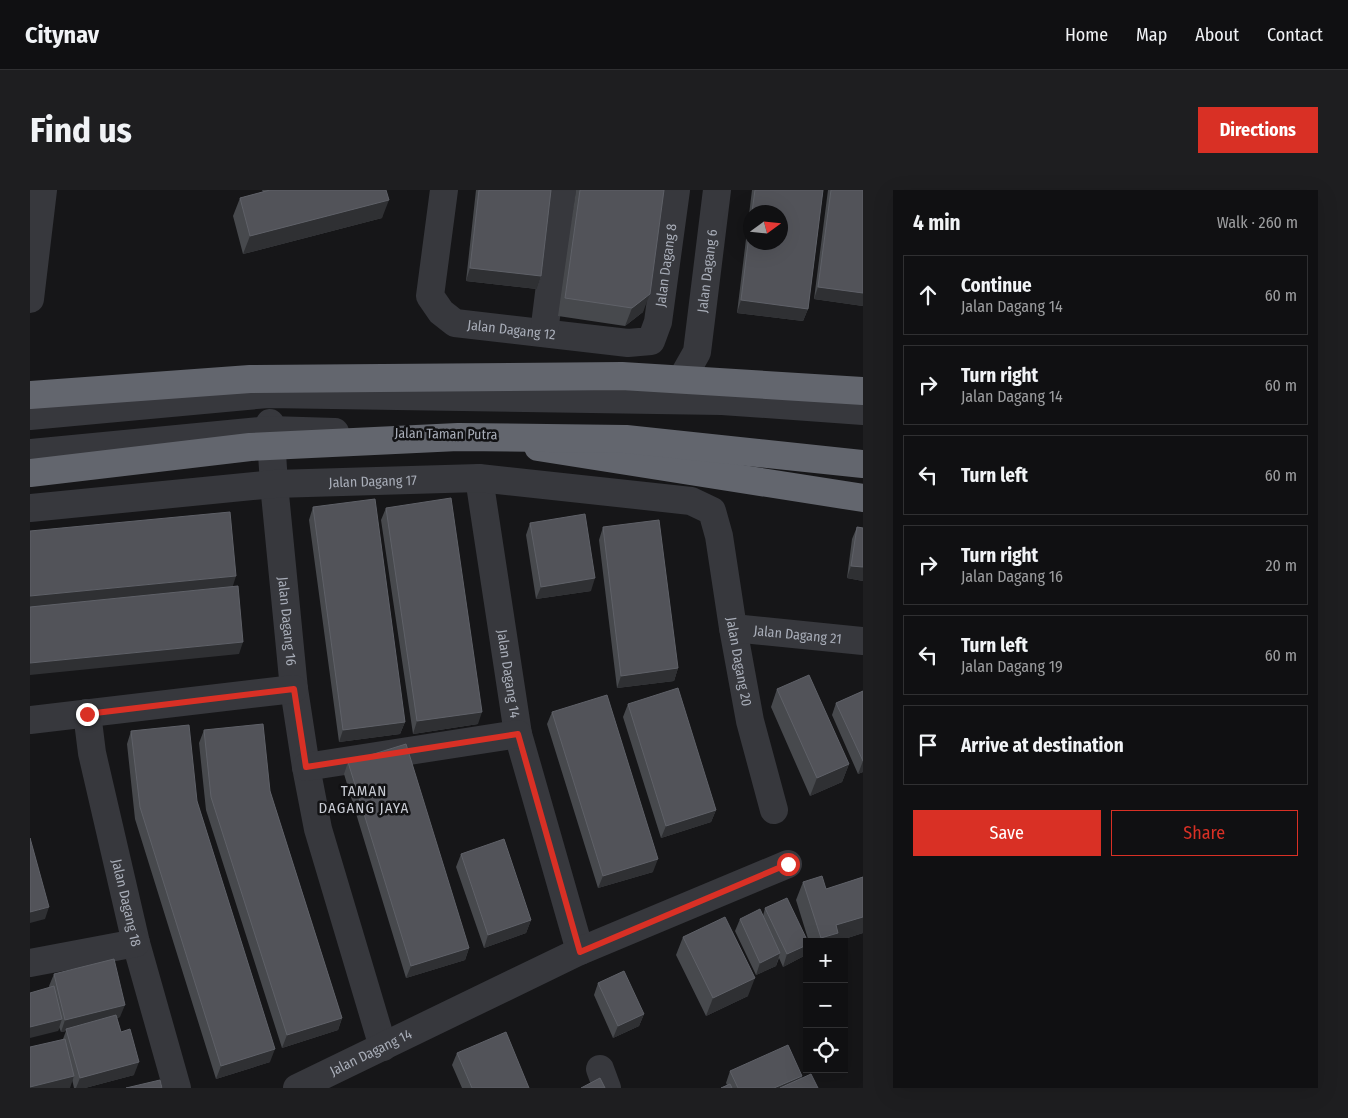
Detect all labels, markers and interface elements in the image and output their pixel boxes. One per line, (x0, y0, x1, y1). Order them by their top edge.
text: Citynav (25, 21, 99, 49)
text: Home (1065, 24, 1108, 46)
text: Map (1136, 24, 1167, 46)
text: About (1195, 24, 1239, 46)
text: Contact (1267, 24, 1323, 46)
button: Directions (1198, 107, 1318, 153)
text: Find us (30, 109, 132, 151)
north arrow (743, 205, 788, 250)
text: 4 min (913, 210, 961, 236)
text: Walk · 260 m (1217, 213, 1298, 232)
street label: Jalan Dagang 8 (652, 222, 680, 308)
street label: Jalan Dagang 6 (693, 228, 721, 314)
text: Continue (961, 274, 1032, 297)
icon: ahead (914, 281, 942, 309)
text: 60 m (1265, 286, 1297, 305)
text: Jalan Dagang 14 (961, 297, 1063, 316)
street label: Jalan Dagang 12 (466, 316, 556, 343)
text: Turn right (961, 364, 1038, 387)
icon: right (914, 371, 942, 399)
text: 60 m (1265, 376, 1297, 395)
text: Jalan Dagang 14 (961, 387, 1063, 406)
street label: Jalan Taman Putra (394, 425, 498, 443)
icon: left (914, 461, 942, 489)
text: Turn left (961, 464, 1028, 487)
text: 60 m (1265, 466, 1297, 485)
street label: Jalan Dagang 17 (328, 471, 417, 491)
text: Turn right (961, 544, 1038, 567)
icon: right (914, 551, 942, 579)
text: 20 m (1266, 556, 1297, 575)
text: Jalan Dagang 16 (961, 567, 1063, 586)
street label: Jalan Dagang 16 (275, 576, 300, 667)
street label: Jalan Dagang 20 (723, 616, 756, 708)
street label: Jalan Dagang 21 (753, 622, 842, 647)
street label: Jalan Dagang 14 (494, 628, 524, 719)
text: Turn left (961, 634, 1028, 657)
icon: left (914, 641, 942, 669)
text: 60 m (1265, 646, 1297, 665)
text: Jalan Dagang 19 (961, 657, 1063, 676)
route end (76, 703, 99, 726)
icon: arrive (914, 731, 942, 759)
text: Arrive at destination (961, 734, 1124, 757)
district label: TAMAN DAGANG JAYA (319, 782, 409, 817)
button: Save (913, 810, 1101, 856)
button: Share (1111, 810, 1298, 856)
route start (777, 853, 800, 876)
street label: Jalan Dagang 18 (108, 857, 145, 948)
map controls (803, 938, 848, 1073)
button: + (803, 938, 848, 983)
button: − (803, 983, 848, 1028)
street label: Jalan Dagang 14 (327, 1025, 415, 1079)
button: locate (803, 1028, 848, 1073)

